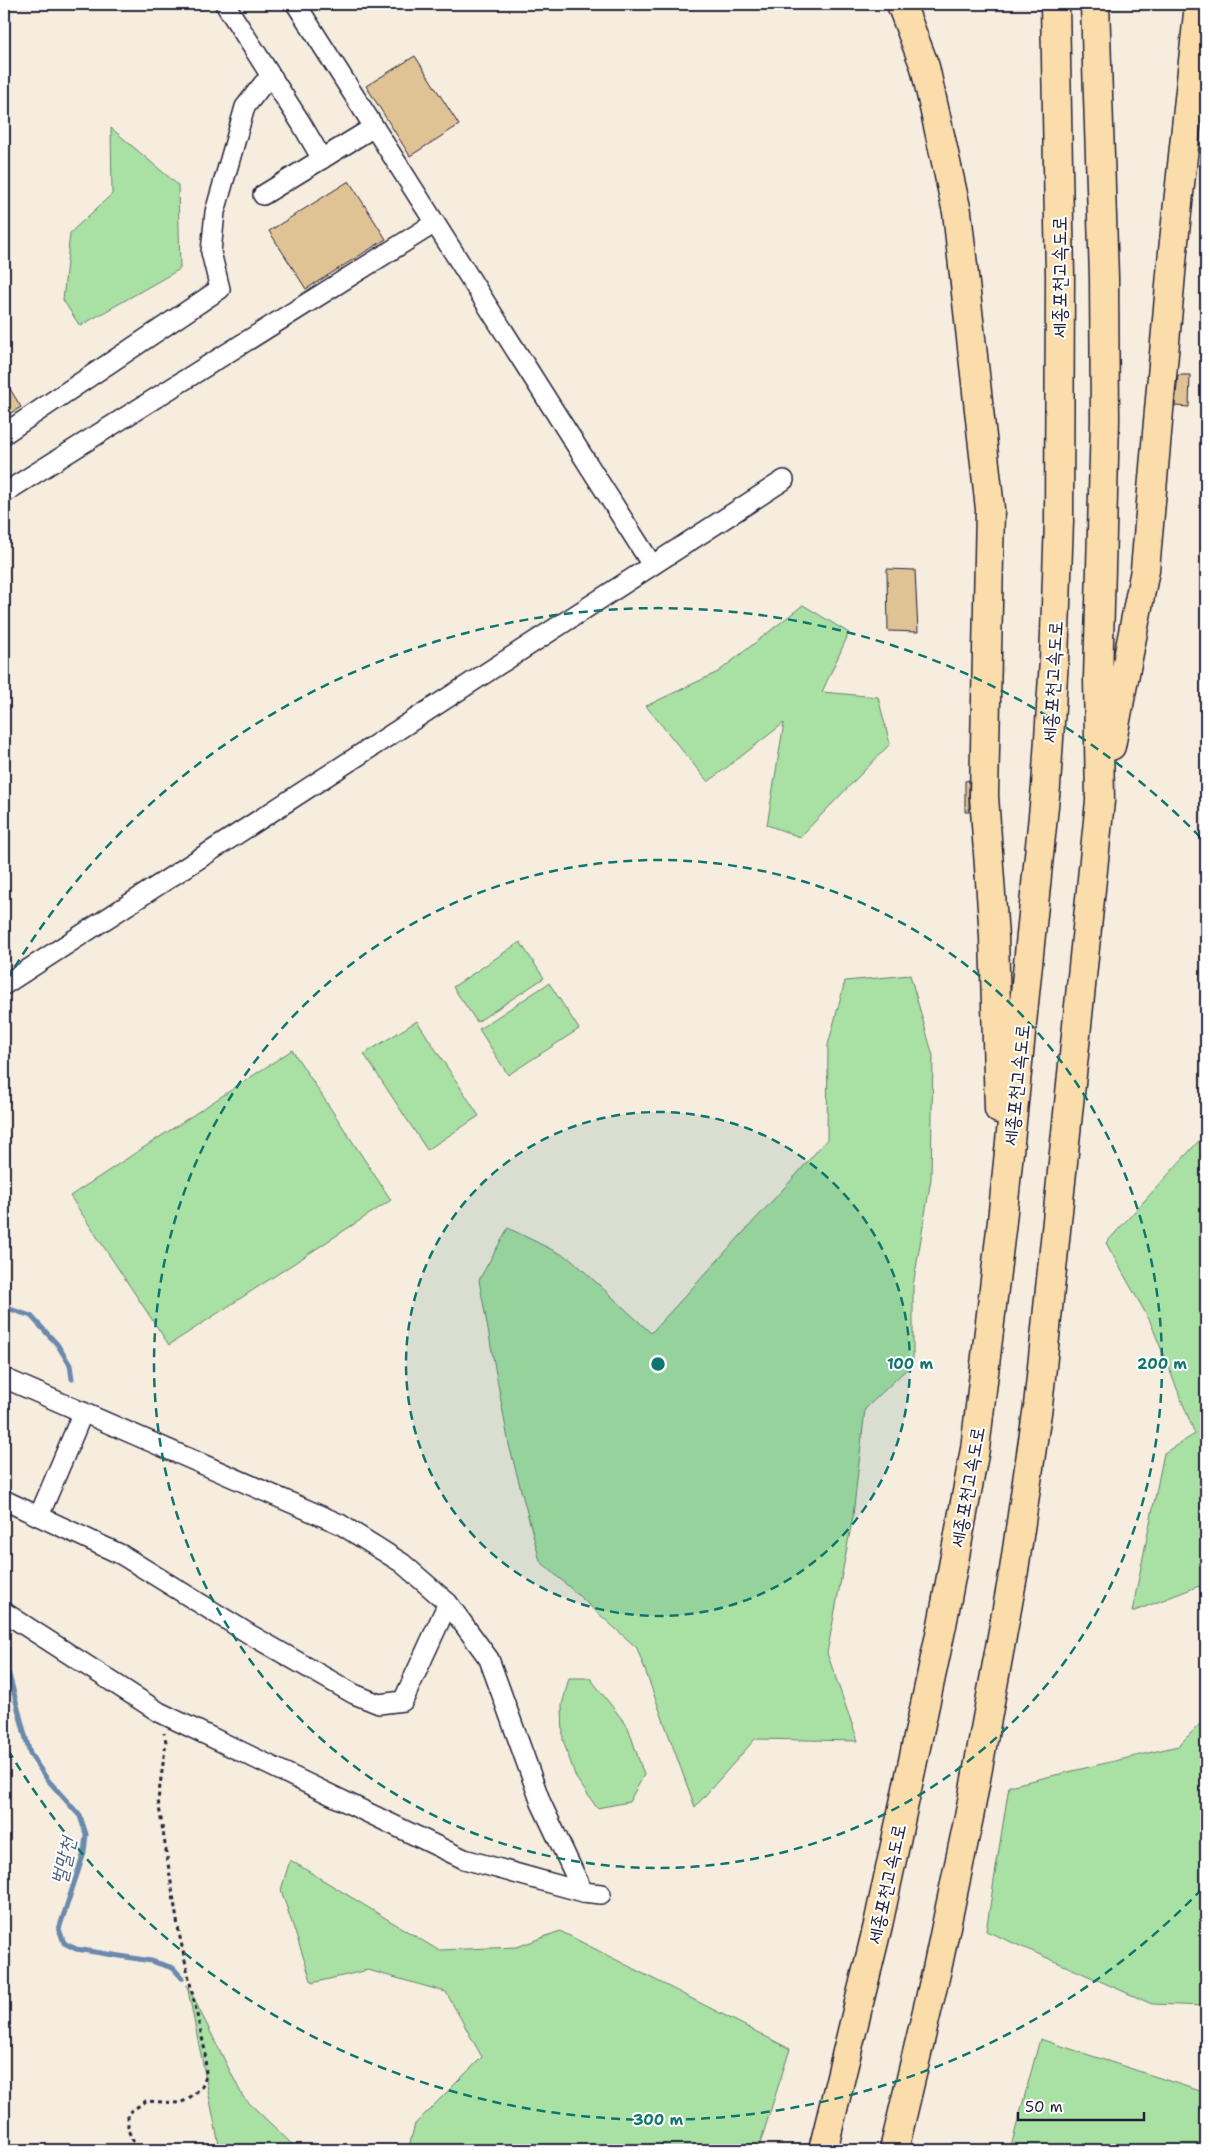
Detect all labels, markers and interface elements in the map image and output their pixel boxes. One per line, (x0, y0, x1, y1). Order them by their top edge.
street label: 세종포천고속도로 (1047, 216, 1072, 338)
street label: 세종포천고속도로 (1037, 620, 1068, 744)
street label: 세종포천고속도로 (998, 1023, 1035, 1147)
text: 100 m (887, 1354, 933, 1374)
text: 200 m (1137, 1354, 1187, 1374)
centre of rings (649, 1355, 667, 1373)
street label: 세종포천고속도로 (945, 1425, 990, 1549)
street label: 세종포천고속도로 (862, 1822, 911, 1947)
water label: 벌말천 (45, 1833, 82, 1887)
scale bar (1018, 2089, 1144, 2121)
text: 50 m (1025, 2097, 1063, 2117)
text: 300 m (633, 2110, 683, 2130)

